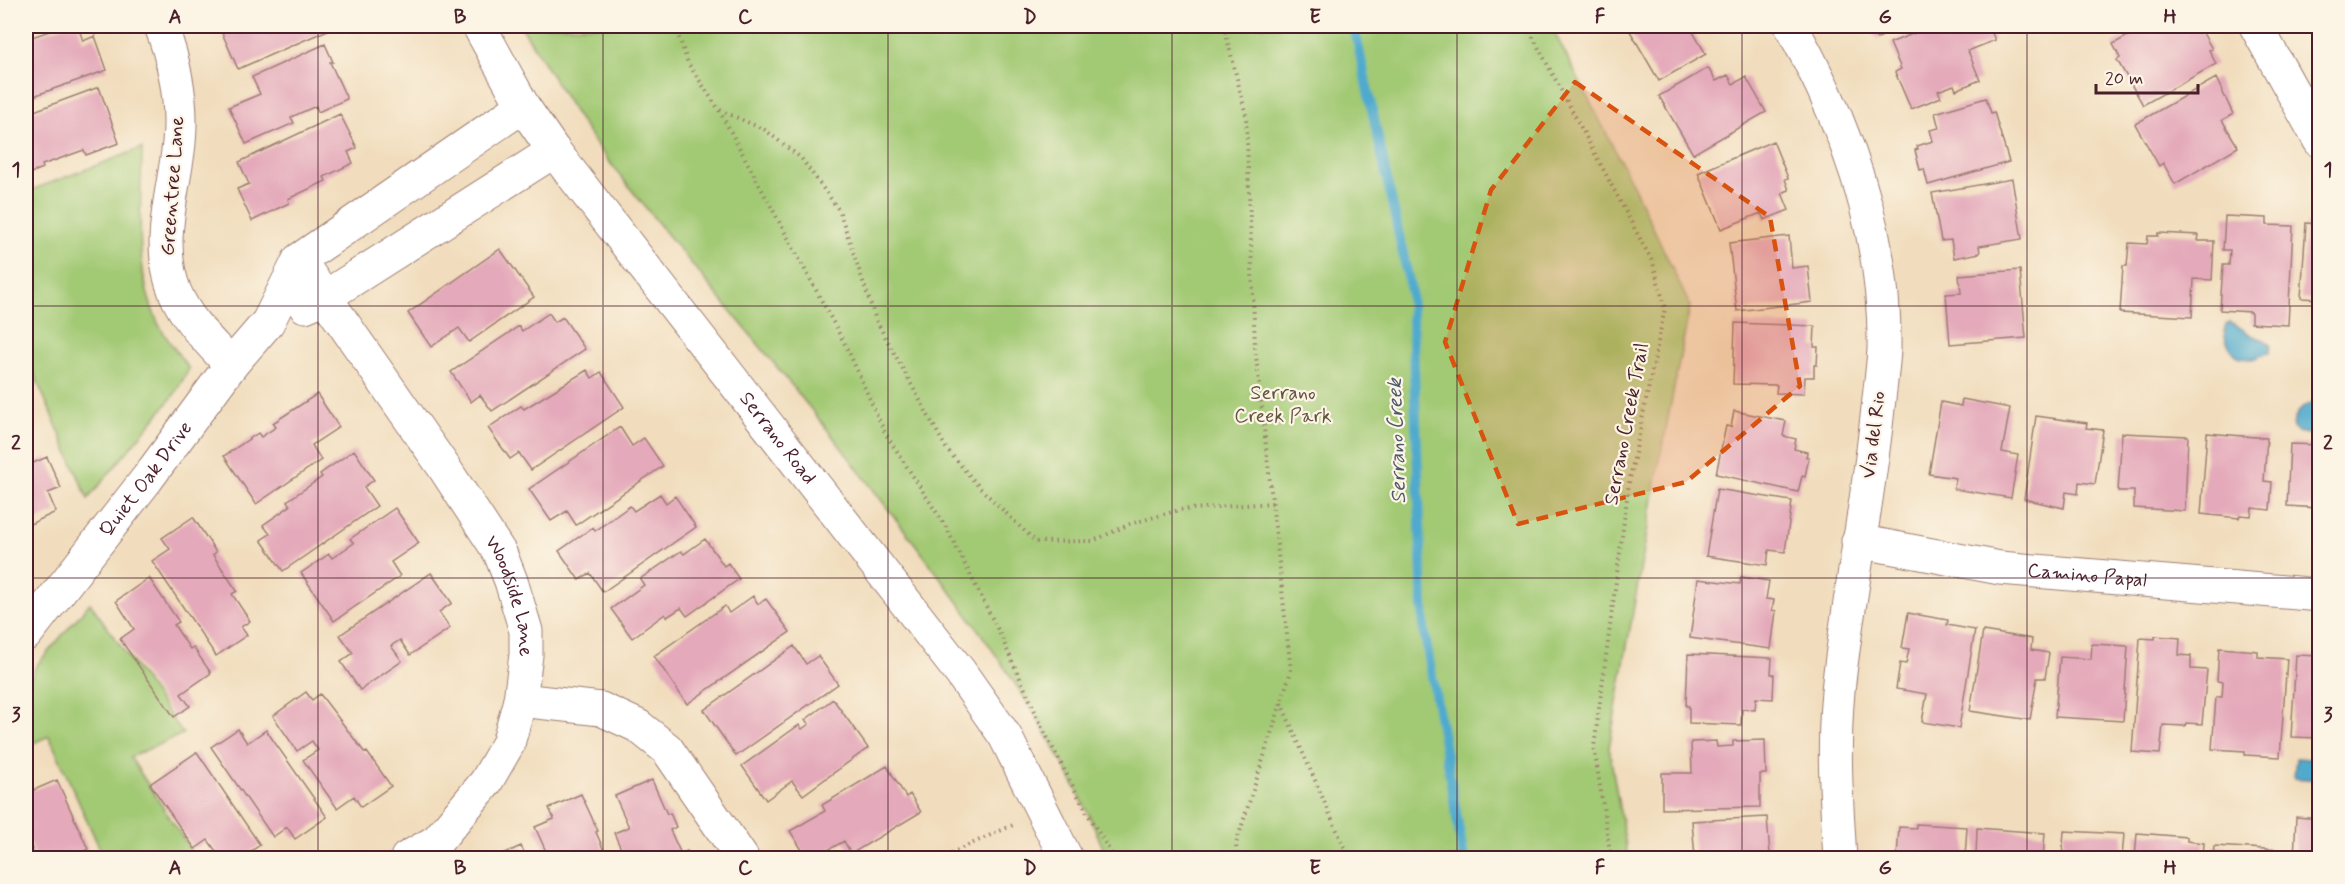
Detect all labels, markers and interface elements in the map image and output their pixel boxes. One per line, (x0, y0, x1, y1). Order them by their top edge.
text: A (168, 4, 182, 31)
text: B (454, 4, 467, 31)
text: C (738, 4, 753, 31)
text: D (1023, 4, 1037, 31)
text: E (1309, 4, 1321, 31)
text: F (1595, 4, 1606, 31)
text: G (1878, 4, 1892, 31)
text: H (2163, 4, 2177, 31)
scale bar (2096, 57, 2198, 95)
text: 20 m (2105, 67, 2143, 91)
street label: Greentree Lane (155, 115, 191, 257)
text: 1 (12, 157, 20, 184)
text: 1 (2324, 157, 2332, 184)
street label: Serrano Creek Trail (1598, 340, 1656, 508)
water label: Serrano Creek (1381, 376, 1413, 504)
park label: Serrano Creek Park (1234, 380, 1332, 430)
street label: Serrano Road (733, 386, 822, 490)
street label: Via del Rio (1855, 390, 1893, 480)
street label: Quiet Oak Drive (93, 416, 199, 543)
text: 2 (11, 430, 21, 457)
text: 2 (2323, 430, 2333, 457)
street label: Woodside Lane (479, 530, 540, 657)
street label: Camino Papal (2026, 557, 2148, 594)
text: 3 (11, 702, 21, 729)
text: 3 (2323, 702, 2333, 729)
text: A (168, 855, 182, 882)
text: B (454, 855, 467, 882)
text: C (738, 855, 753, 882)
text: D (1023, 855, 1037, 882)
text: E (1309, 855, 1321, 882)
text: F (1595, 855, 1606, 882)
text: G (1878, 855, 1892, 882)
text: H (2163, 855, 2177, 882)

